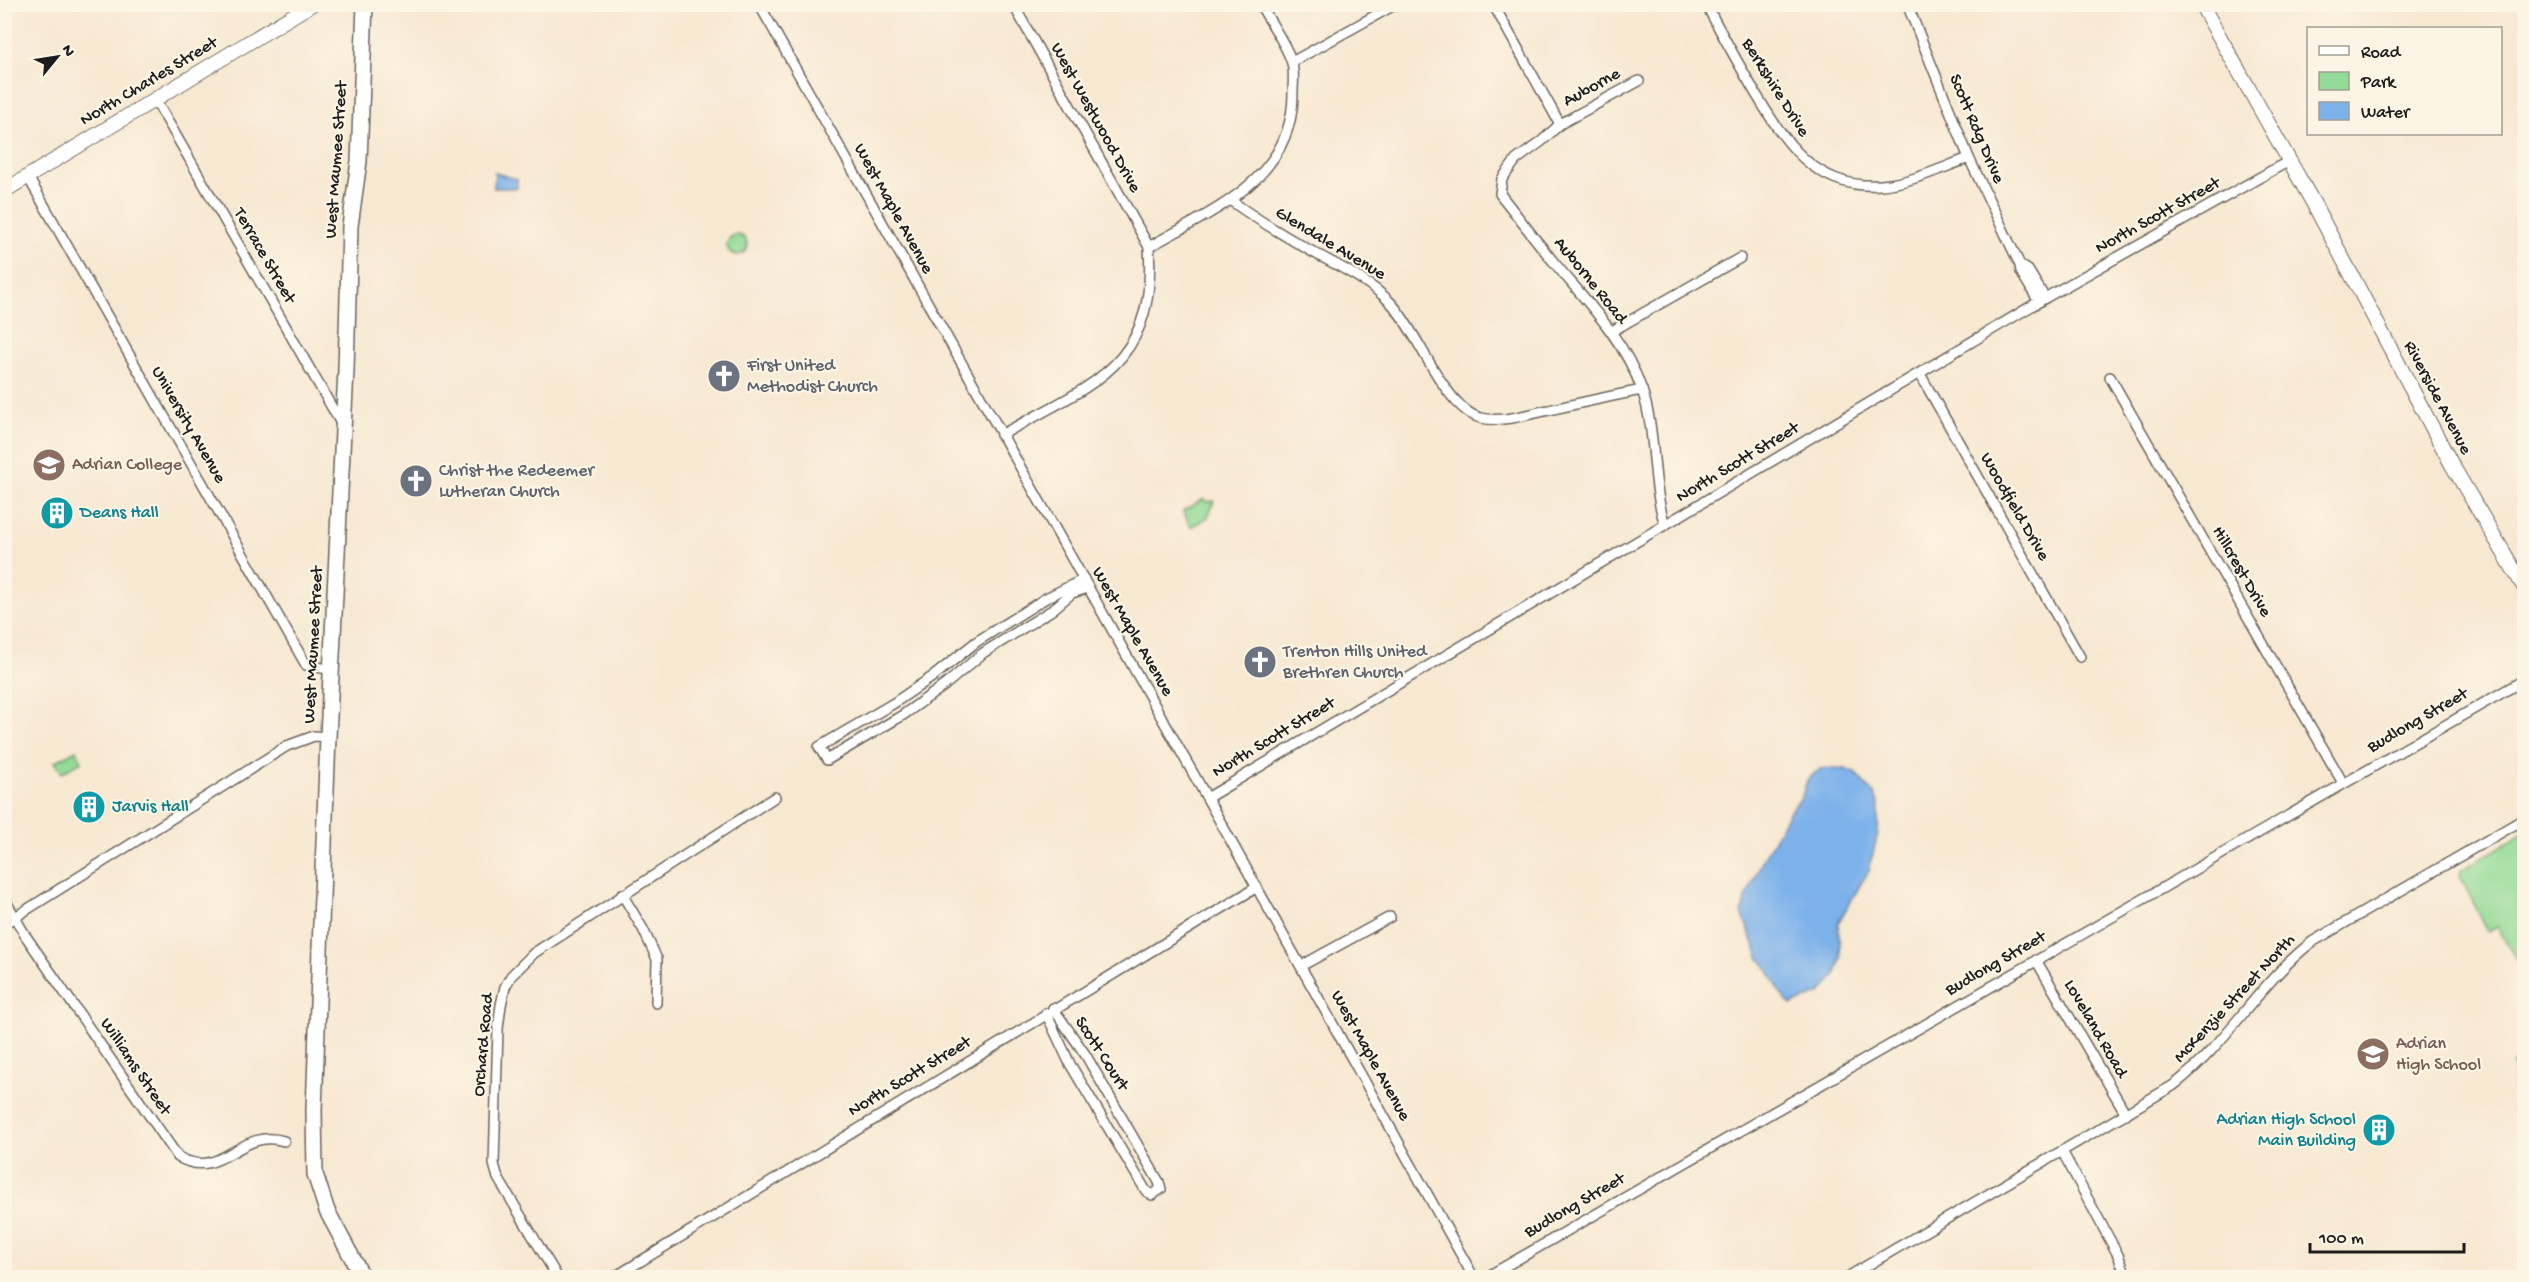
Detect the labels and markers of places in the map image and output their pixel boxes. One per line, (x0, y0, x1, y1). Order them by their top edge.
place label: First United Methodist Church (746, 356, 878, 398)
church icon: First United Methodist Church (706, 358, 742, 394)
school or university icon: Adrian College (31, 447, 67, 483)
place label: Adrian College (72, 455, 183, 476)
place label: Christ the Redeemer Lutheran Church (439, 461, 595, 503)
church icon: Christ the Redeemer Lutheran Church (398, 463, 434, 499)
building icon: Deans Hall (39, 495, 75, 531)
place label: Deans Hall (79, 503, 159, 524)
place label: Trenton Hills United Brethren Church (1282, 642, 1428, 684)
church icon: Trenton Hills United Brethren Church (1242, 644, 1278, 680)
building icon: Jarvis Hall (71, 789, 107, 825)
place label: Jarvis Hall (112, 797, 189, 818)
place label: Adrian High School (2396, 1034, 2481, 1076)
school or university icon: Adrian High School (2355, 1036, 2391, 1072)
place label: Adrian High School Main Building (2217, 1110, 2356, 1152)
building icon: Adrian High School Main Building (2361, 1112, 2397, 1148)

